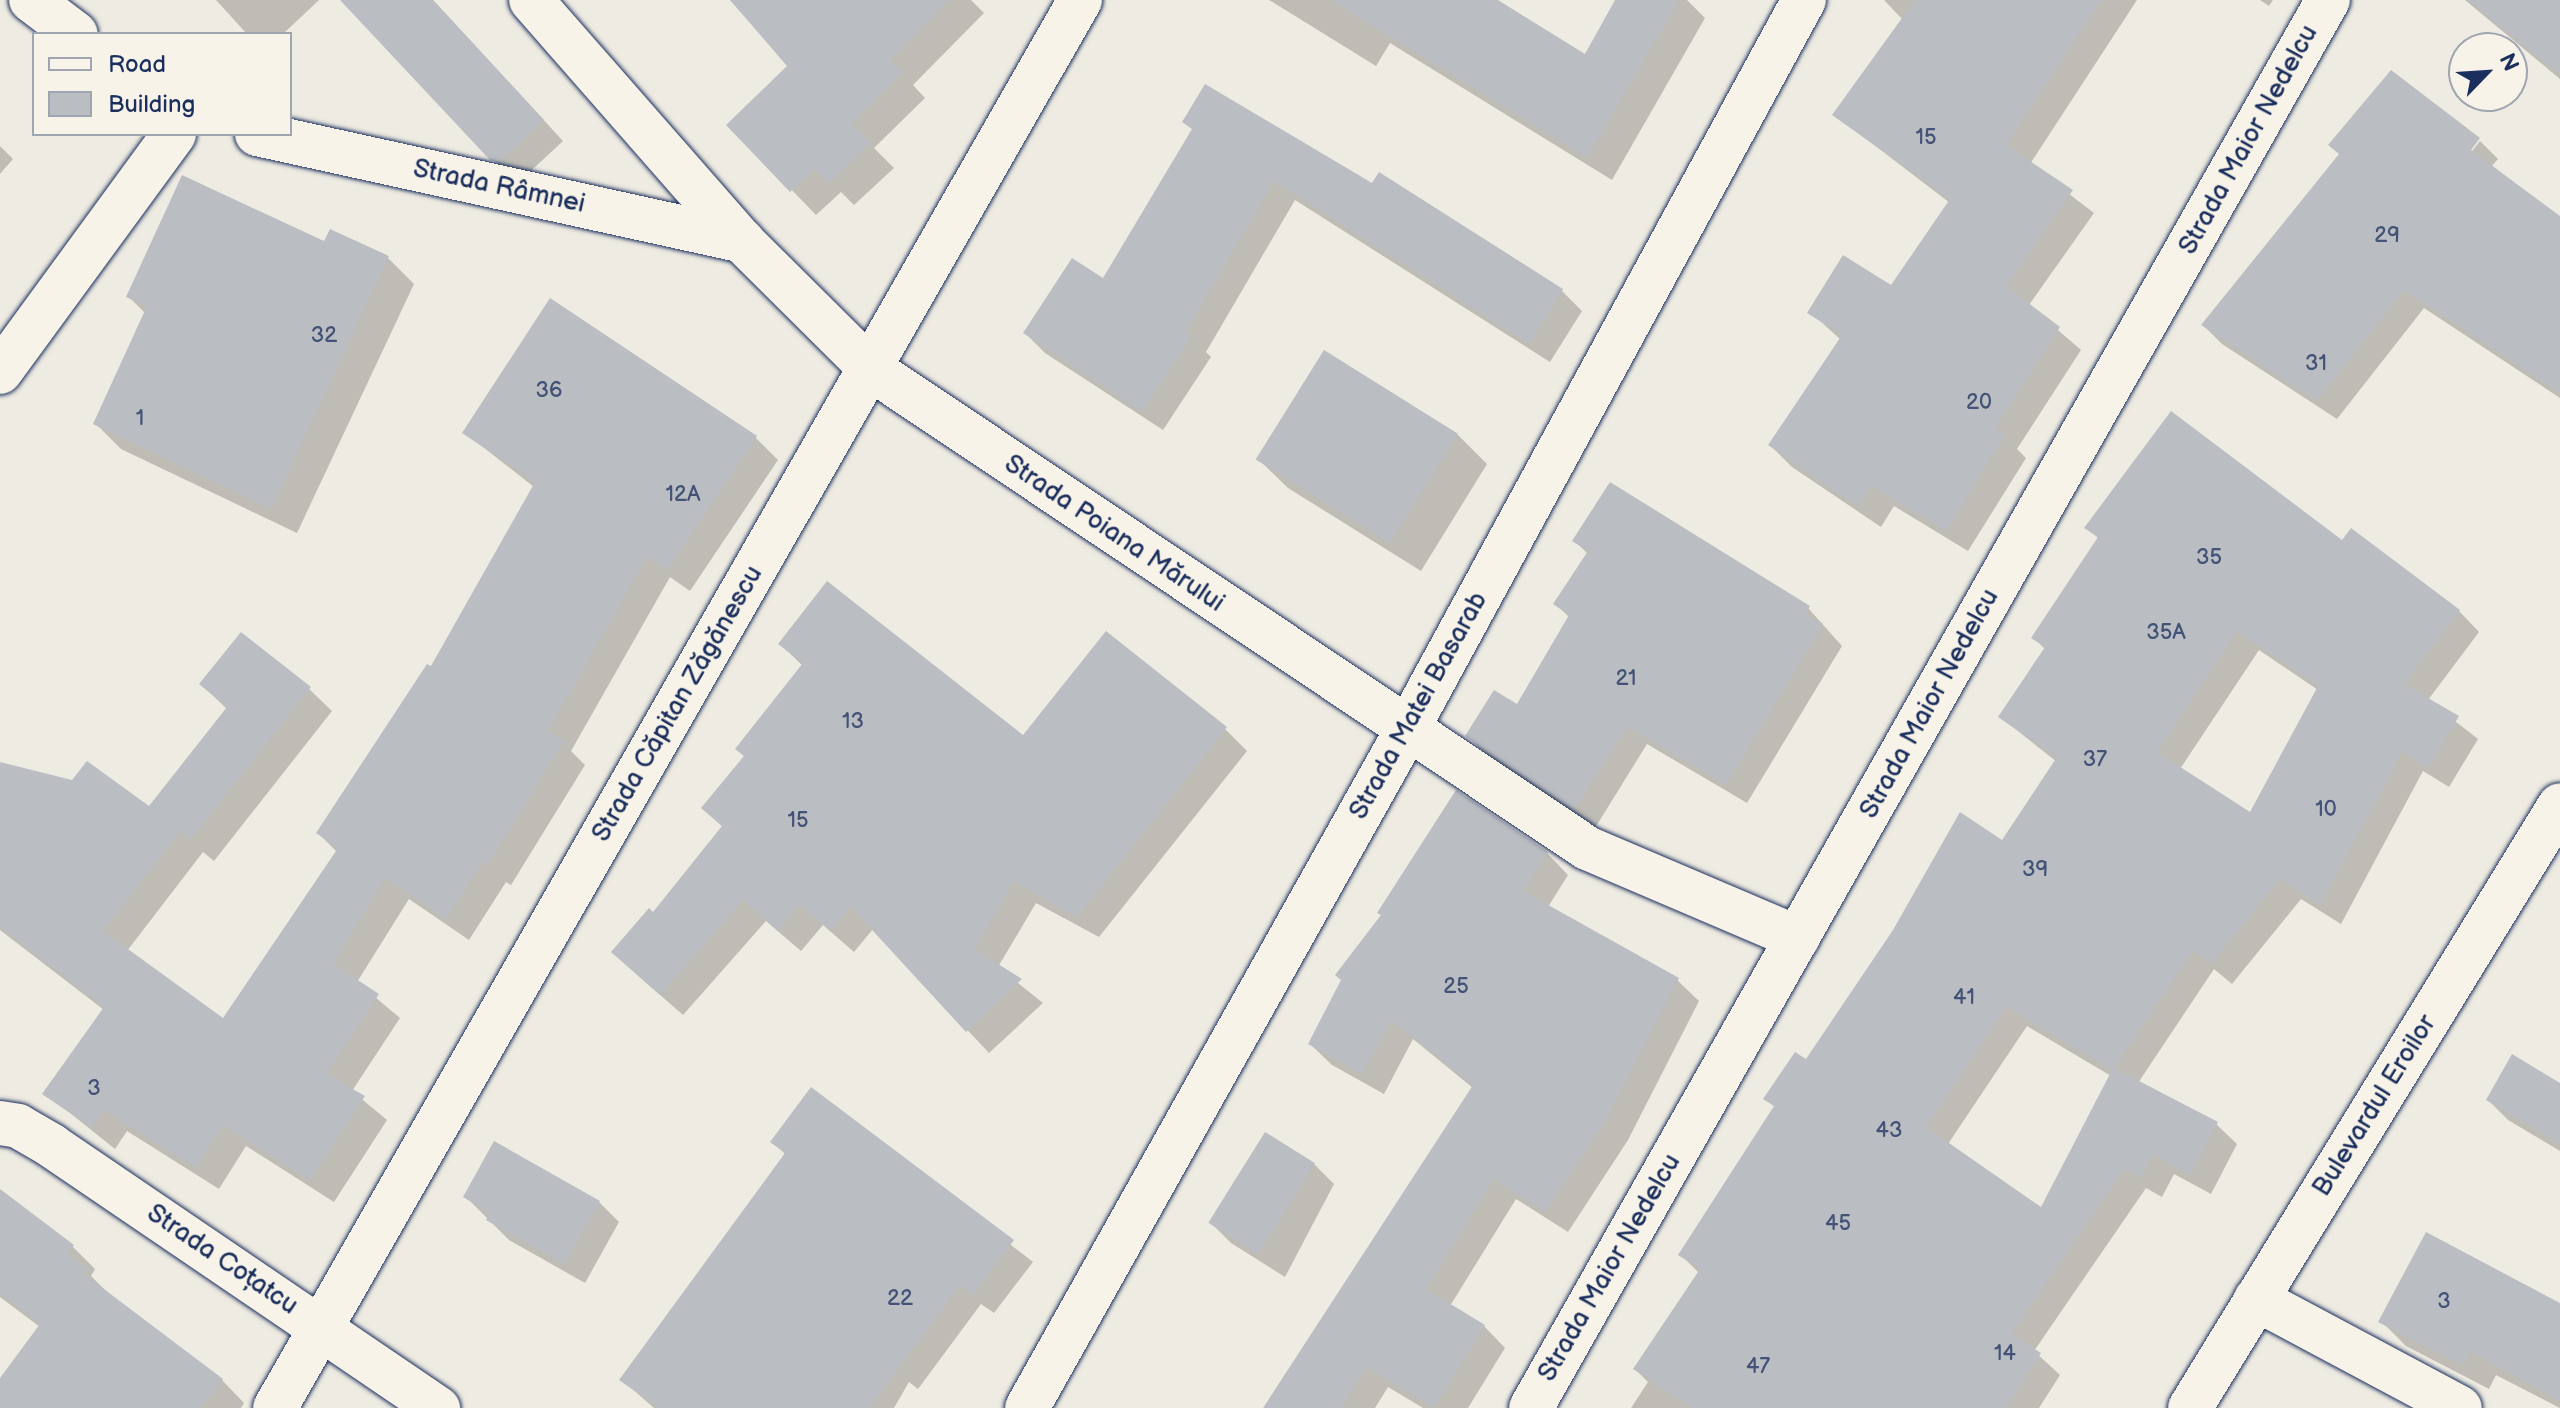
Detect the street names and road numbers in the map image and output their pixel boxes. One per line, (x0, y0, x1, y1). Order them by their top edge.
street label: Strada Maior Nedelcu (2173, 20, 2325, 260)
street label: Strada Râmnei (410, 154, 588, 220)
street label: Strada Poiana Mărului (998, 449, 1230, 619)
street label: Strada Căpitan Zăgănescu (586, 560, 770, 848)
street label: Strada Maior Nedelcu (1854, 584, 2006, 824)
street label: Strada Matei Basarab (1344, 587, 1494, 825)
street label: Bulevardul Eroilor (2307, 1010, 2443, 1202)
street label: Strada Maior Nedelcu (1532, 1149, 1688, 1387)
street label: Strada Coțatcu (141, 1198, 303, 1322)

